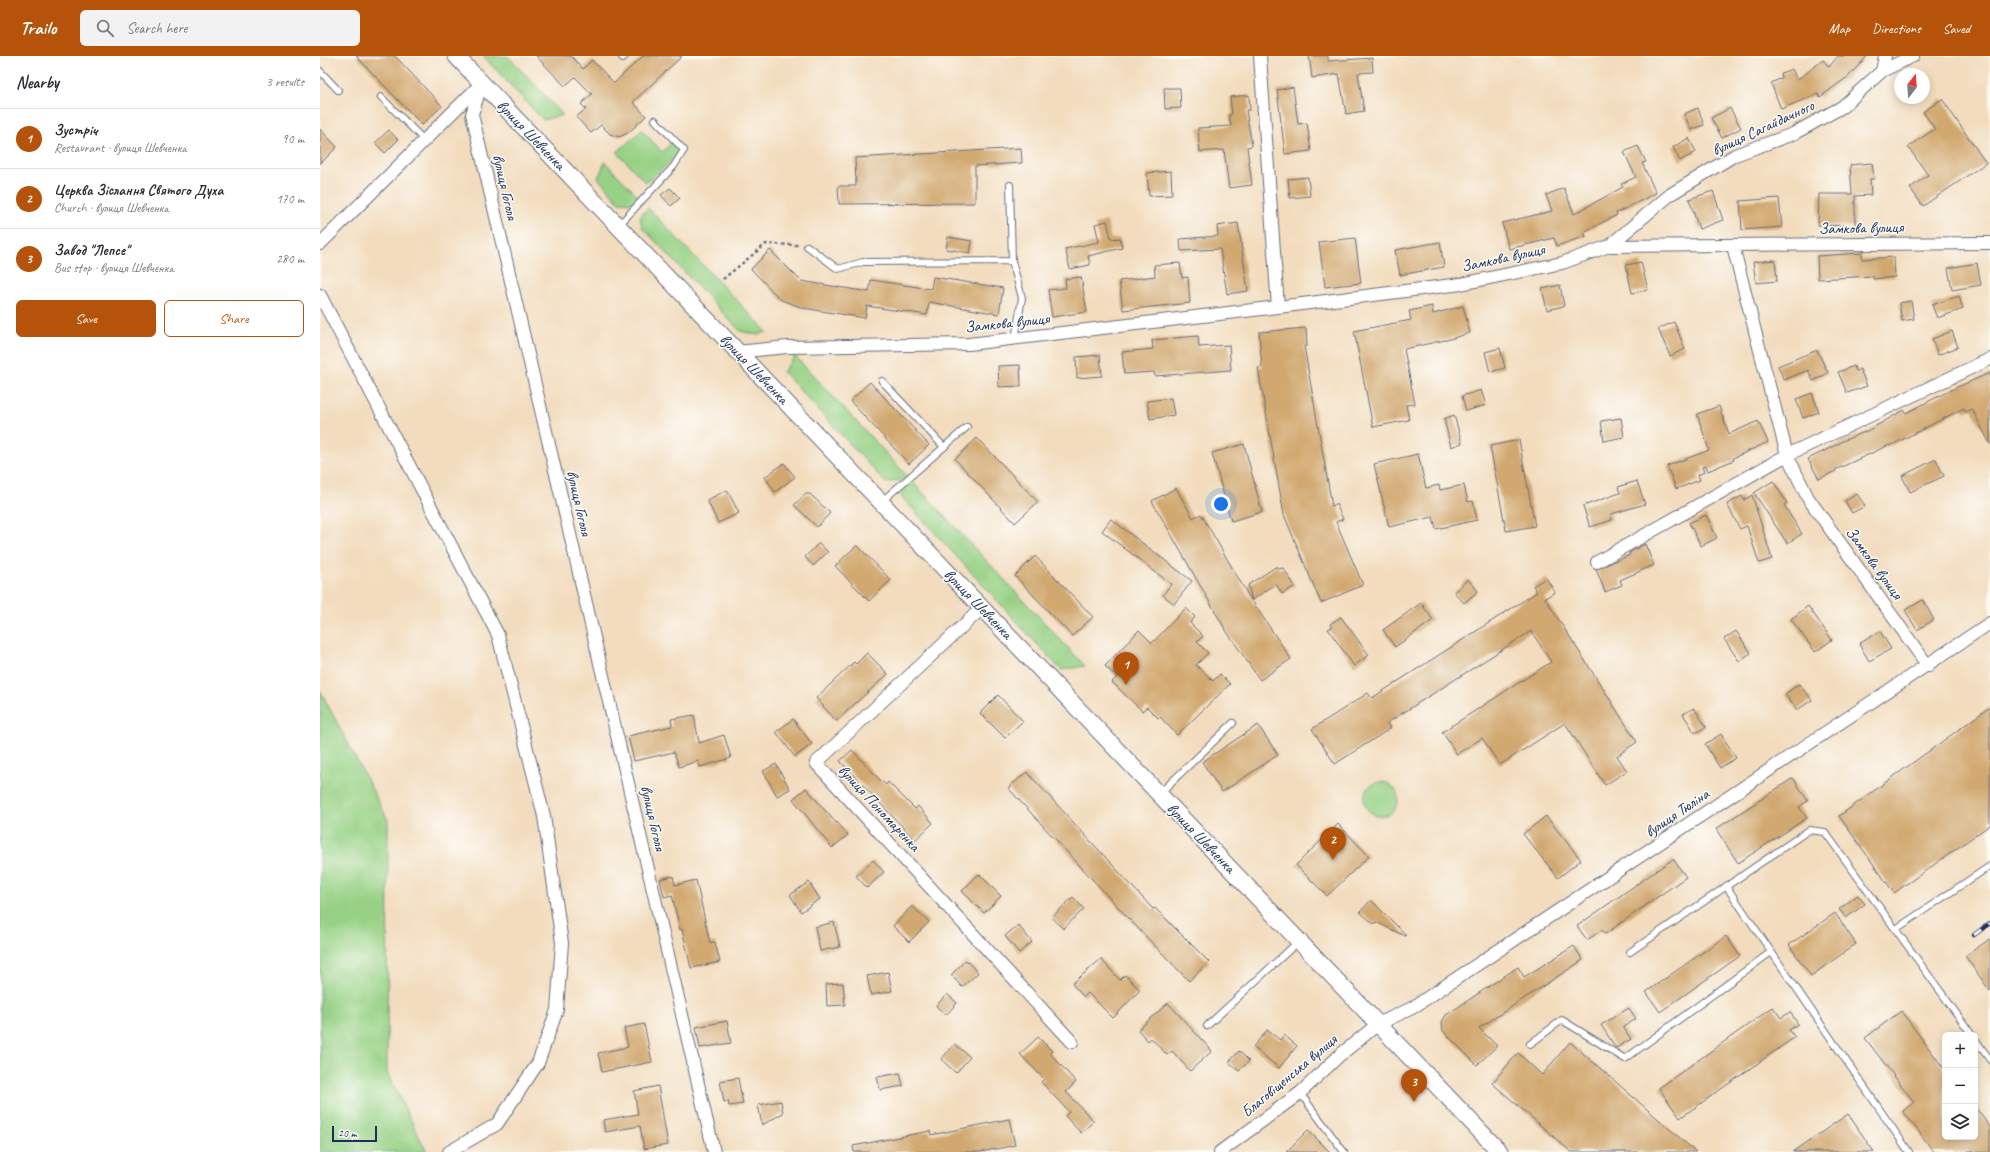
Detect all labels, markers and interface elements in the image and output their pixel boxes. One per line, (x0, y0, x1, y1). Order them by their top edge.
search box (80, 10, 360, 46)
text: Trailo (20, 16, 56, 40)
icon: search (94, 17, 116, 39)
text: Search here (126, 19, 188, 38)
text: Map (1829, 20, 1850, 37)
text: Directions (1872, 20, 1921, 37)
text: Saved (1943, 20, 1970, 37)
north arrow (1894, 68, 1930, 104)
text: Nearby (16, 72, 59, 93)
text: 3 results (266, 74, 304, 90)
street label: вулиця Сагайдачного (1709, 95, 1818, 160)
street label: вулиця Шевченка (492, 96, 571, 175)
text: Зустріч (54, 121, 97, 140)
text: 1 (26, 131, 32, 147)
text: 90 m (282, 131, 304, 147)
text: Restaurant · вулиця Шевченка (54, 140, 187, 156)
street label: вулиця Гоголя (488, 152, 523, 223)
text: Церква Зіслання Святого Духа (54, 181, 223, 200)
text: 2 (26, 191, 32, 207)
text: 170 m (276, 191, 304, 207)
text: Church · вулиця Шевченка (54, 200, 169, 216)
street label: Замкова вулиця (1818, 217, 1905, 239)
street label: Замкова вулиця (1459, 239, 1548, 277)
text: Завод "Лепсе" (54, 241, 129, 260)
text: 3 (26, 251, 32, 267)
text: 280 m (276, 251, 304, 267)
text: Bus stop · вулиця Шевченка (54, 260, 174, 276)
button: Save (16, 300, 156, 337)
button: Share (164, 300, 304, 337)
street label: Замкова вулиця (964, 308, 1052, 337)
street label: вулиця Шевченка (715, 330, 794, 409)
street label: вулиця Гоголя (562, 468, 597, 539)
your location (1211, 494, 1231, 514)
street label: Замкова вулиця (1841, 523, 1908, 604)
street label: вулиця Шевченка (939, 565, 1018, 644)
pin: 1 (1113, 652, 1139, 685)
street label: вулиця Пономаренка (834, 760, 925, 857)
street label: вулиця Гоголя (636, 783, 671, 854)
street label: вулиця Тюліна (1641, 784, 1714, 842)
street label: вулиця Шевченка (1162, 799, 1241, 878)
pin: 2 (1320, 827, 1346, 860)
street label: Благовіщенська вулиця (1237, 1029, 1342, 1122)
map controls (1942, 1032, 1978, 1140)
button: + (1942, 1032, 1978, 1068)
button: − (1942, 1068, 1978, 1104)
pin: 3 (1401, 1069, 1427, 1102)
button: layers (1942, 1104, 1978, 1140)
scale bar (332, 1124, 377, 1143)
text: 20 m (338, 1126, 357, 1140)

